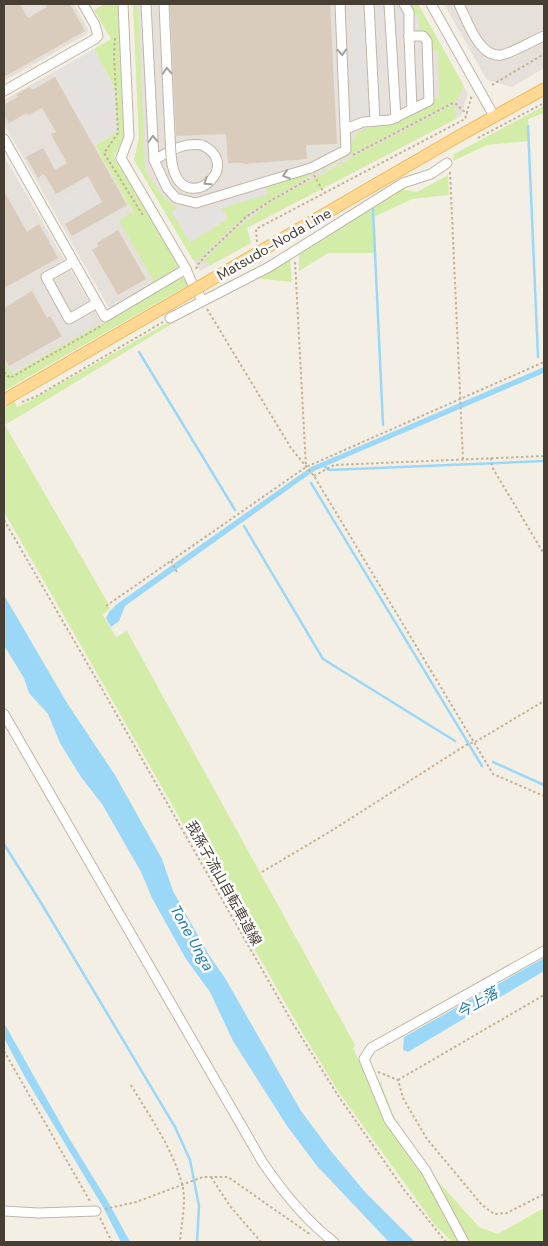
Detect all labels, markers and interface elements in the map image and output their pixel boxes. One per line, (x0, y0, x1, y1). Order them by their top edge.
one-way arrow (337, 49, 348, 57)
one-way arrow (161, 66, 172, 74)
one-way arrow (148, 135, 159, 143)
one-way arrow (282, 170, 291, 180)
one-way arrow (203, 176, 212, 186)
street label: Matsudo-Noda Line (214, 204, 334, 284)
street label: 我孫子流山自転車道線 (182, 817, 266, 949)
water label: Tone Unga (166, 901, 218, 975)
water label: 今上落 (453, 982, 503, 1023)

